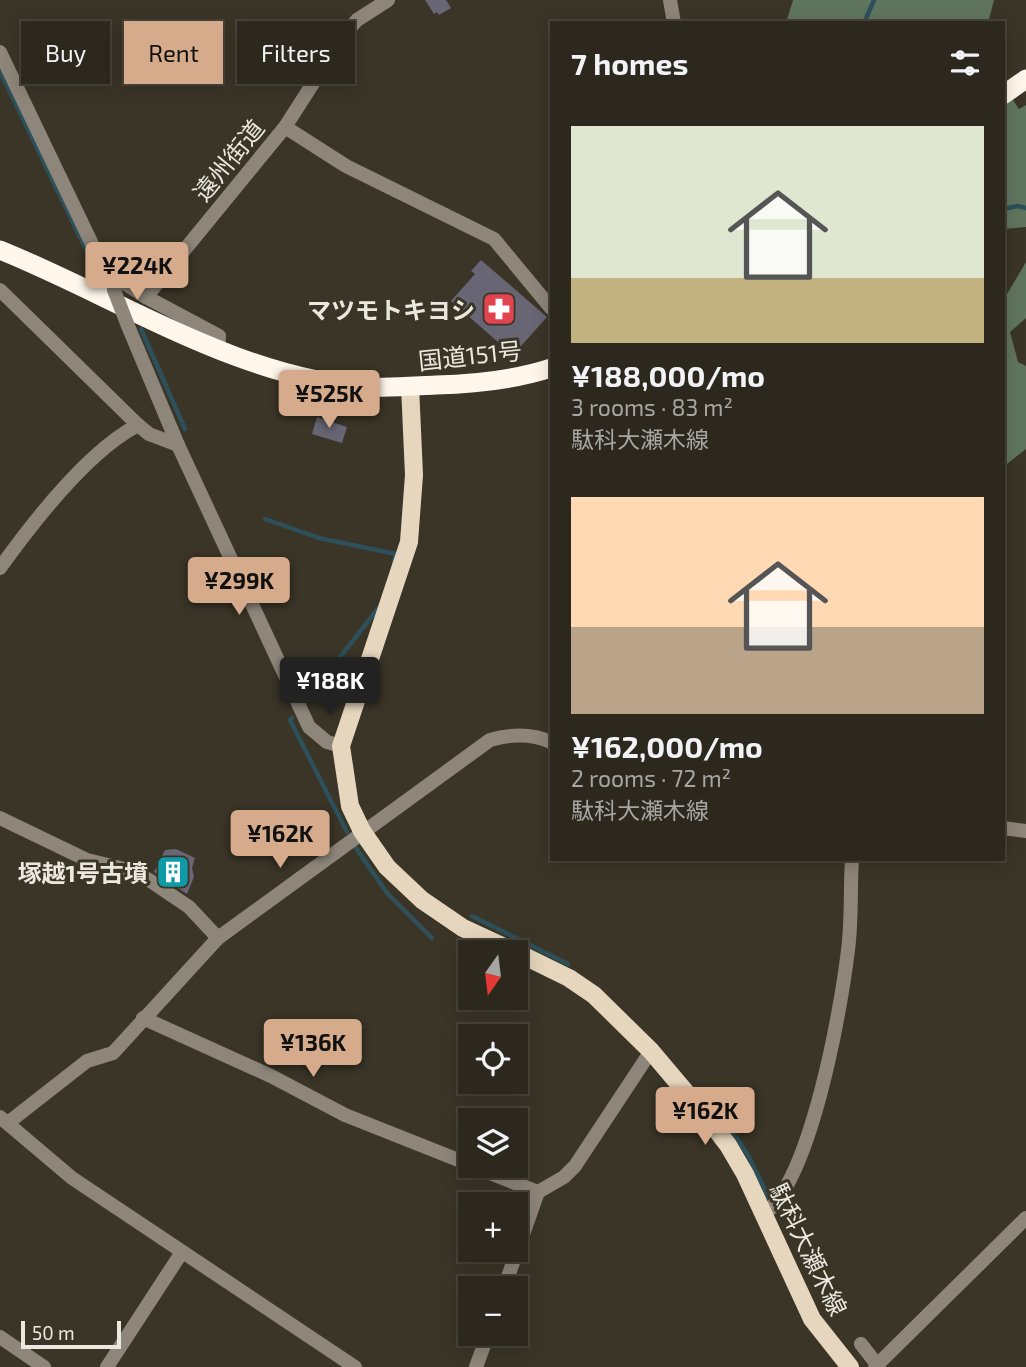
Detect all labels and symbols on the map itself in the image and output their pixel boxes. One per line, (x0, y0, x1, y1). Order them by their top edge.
street label: 遠州街道 (187, 114, 269, 206)
pin: ¥224K (88, 243, 186, 302)
pharmacy icon: マツモトキヨシ (480, 290, 518, 328)
place label: マツモトキヨシ (307, 295, 475, 324)
street label: 国道151号 (417, 335, 523, 375)
pin: ¥525K (280, 370, 378, 430)
pin: ¥299K (190, 558, 288, 617)
pin: ¥188K (281, 658, 379, 717)
pin: ¥162K (231, 810, 329, 870)
building icon: 塚越1号古墳 (154, 853, 192, 891)
place label: 塚越1号古墳 (18, 858, 148, 887)
north arrow (458, 940, 528, 1010)
pin: ¥136K (264, 1020, 362, 1079)
pin: ¥162K (656, 1088, 754, 1147)
street label: 駄科大瀬木線 (764, 1178, 854, 1320)
scale bar (21, 1318, 121, 1350)

